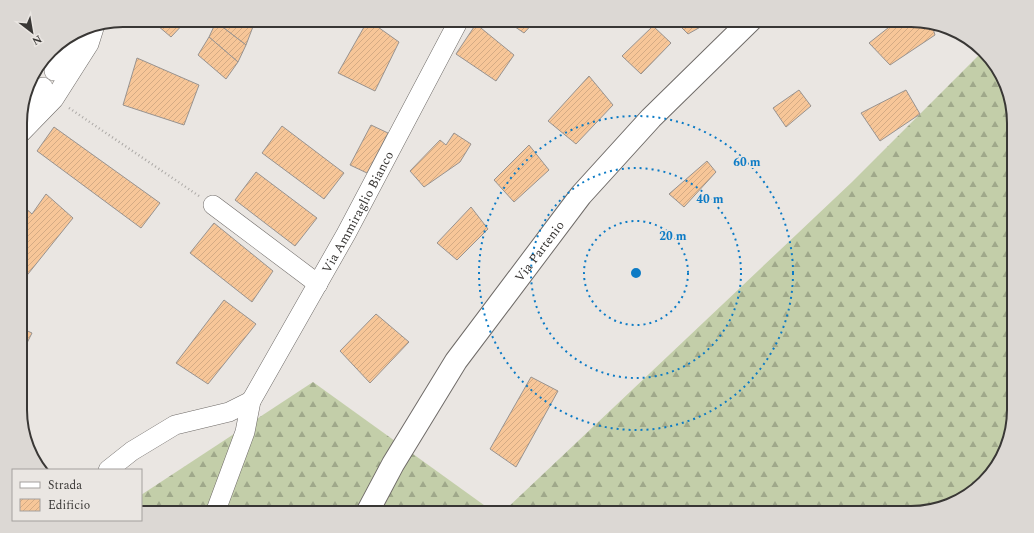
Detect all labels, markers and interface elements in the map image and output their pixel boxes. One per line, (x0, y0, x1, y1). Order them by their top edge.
north arrow (12, 12, 52, 52)
text: N (29, 31, 45, 50)
street label: Via Ammiraglio Bianco (317, 148, 399, 277)
text: 60 m (733, 153, 761, 172)
text: 40 m (696, 190, 724, 209)
street label: Via Partenio (510, 217, 569, 286)
text: 20 m (659, 227, 687, 246)
centre of rings (629, 266, 643, 280)
legend (12, 469, 142, 521)
text: Strada (48, 476, 82, 495)
text: Edificio (48, 496, 90, 515)

